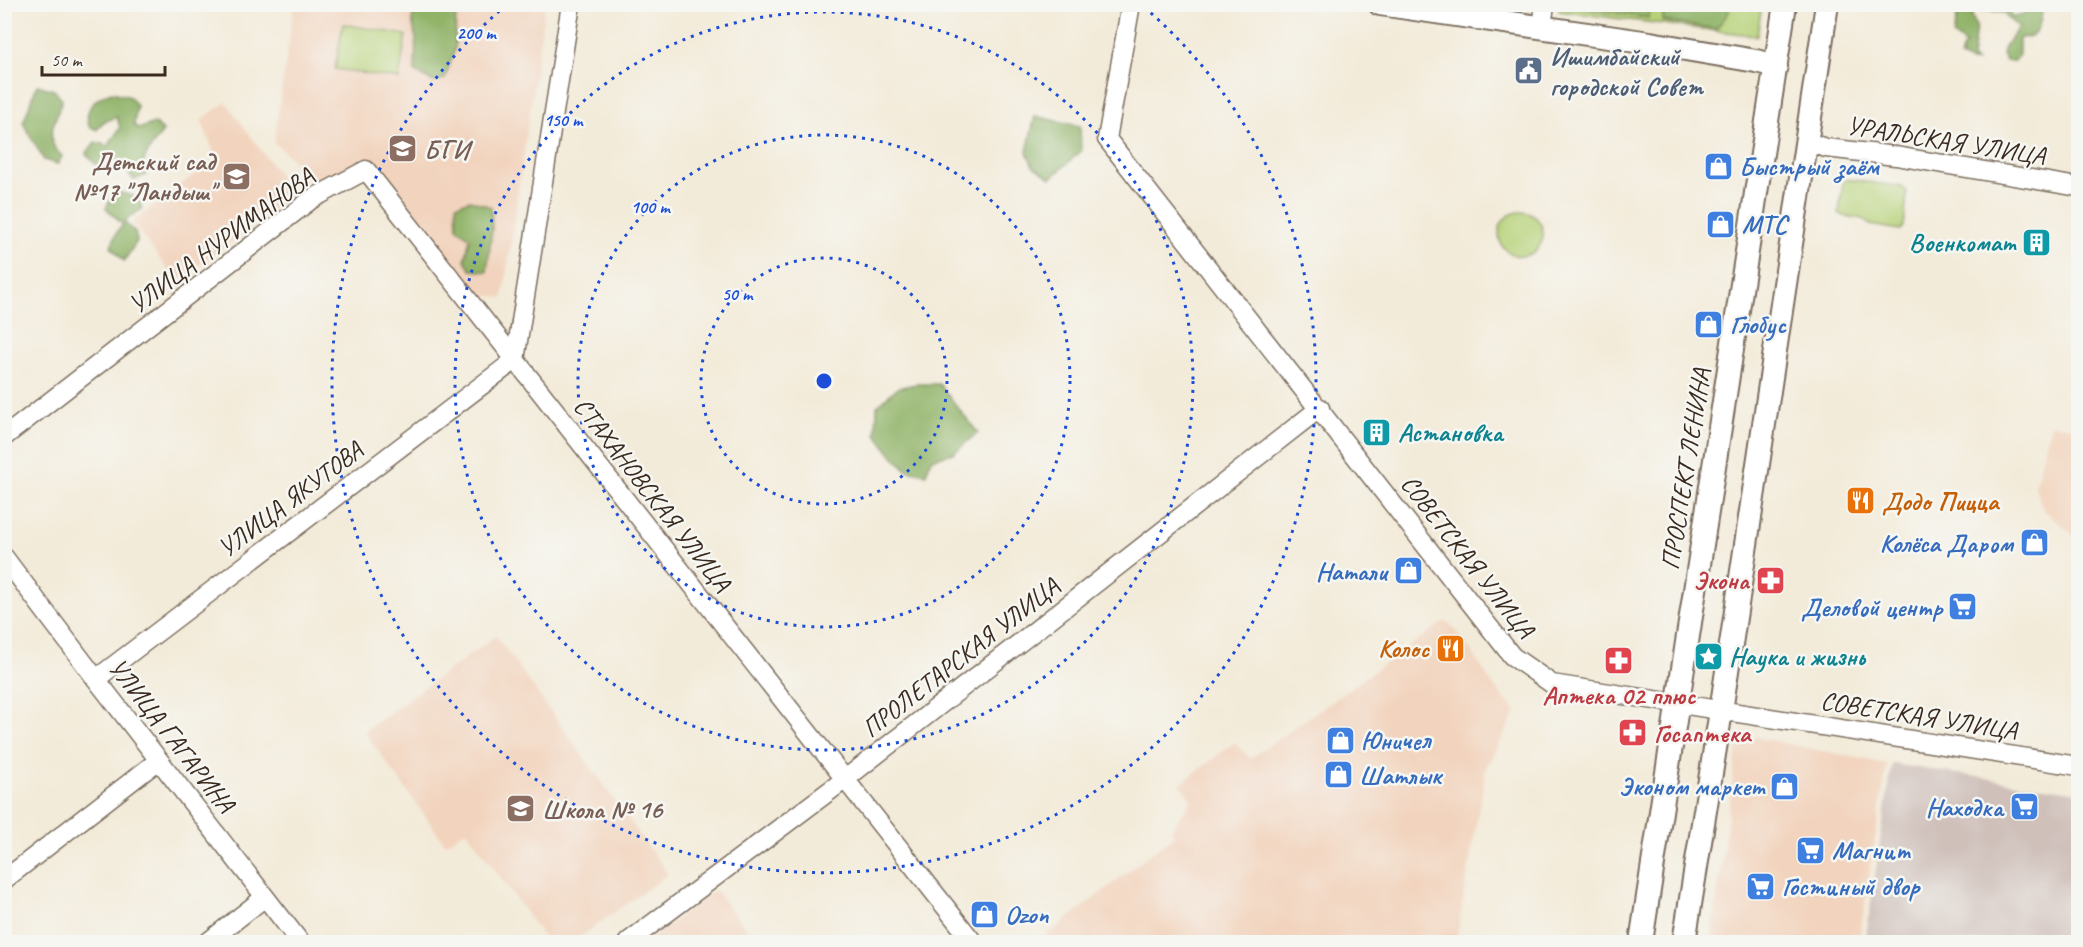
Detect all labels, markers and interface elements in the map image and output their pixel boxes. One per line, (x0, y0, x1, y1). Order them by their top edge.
text: 200 m (457, 22, 497, 44)
scale bar (42, 39, 165, 77)
place label: Ишимбайский городской Совет (1550, 40, 1705, 103)
text: 50 m (51, 49, 84, 71)
public building icon: Ишимбайский городской Совет (1513, 55, 1545, 87)
text: 150 m (544, 109, 584, 131)
street label: УРАЛЬСКАЯ УЛИЦА (1844, 109, 2049, 173)
school or university icon: БГИ (387, 133, 419, 165)
place label: БГИ (424, 133, 473, 166)
place label: Детский сад №17 "Ландыш" (73, 145, 221, 208)
shop icon: Быстрый заём (1702, 150, 1734, 182)
place label: Быстрый заём (1739, 150, 1881, 183)
street label: УЛИЦА НУРИМАНОВА (122, 159, 321, 321)
school or university icon: Детский сад №17 "Ландыш" (220, 160, 252, 192)
text: 100 m (631, 196, 671, 218)
shop icon: МТС (1705, 208, 1737, 240)
place label: МТС (1742, 208, 1790, 241)
place label: Военкомат (1909, 226, 2017, 259)
building icon: Военкомат (2020, 226, 2052, 258)
text: 50 m (722, 283, 754, 305)
shop icon: Глобус (1693, 308, 1725, 340)
place label: Глобус (1730, 308, 1786, 341)
street label: ПРОСПЕКТ ЛЕНИНА (1653, 365, 1718, 572)
centre of rings (814, 371, 834, 391)
street label: СТАХАНОВСКАЯ УЛИЦА (567, 391, 739, 599)
building icon: Астановка (1361, 416, 1393, 448)
place label: Астановка (1398, 416, 1505, 449)
street label: УЛИЦА ЯКУТОВА (211, 433, 371, 565)
street label: СОВЕТСКАЯ УЛИЦА (1394, 468, 1543, 646)
restaurant icon: Додо Пицца (1845, 485, 1877, 517)
place label: Додо Пицца (1882, 485, 2001, 518)
place label: Колёса Даром (1880, 527, 2014, 560)
shop icon: Колёса Даром (2018, 527, 2050, 559)
place label: Натали (1316, 555, 1390, 588)
shop icon: Натали (1392, 555, 1424, 587)
place label: Экона (1693, 564, 1751, 597)
pharmacy icon: Экона (1754, 564, 1786, 596)
street label: ПРОЛЕТАРСКАЯ УЛИЦА (855, 569, 1066, 745)
place label: Деловой центр (1801, 591, 1944, 624)
supermarket icon: Деловой центр (1947, 591, 1979, 623)
place label: Колос (1378, 632, 1430, 665)
restaurant icon: Колос (1434, 632, 1466, 664)
place icon: Наука и жизнь (1692, 640, 1724, 672)
place label: Наука и жизнь (1729, 640, 1867, 673)
pharmacy icon: Аптека 02 плюс (1603, 645, 1635, 677)
street label: УЛИЦА ГАГАРИНА (101, 652, 243, 821)
place label: Аптека 02 плюс (1543, 679, 1696, 712)
street label: СОВЕТСКАЯ УЛИЦА (1818, 684, 2021, 748)
pharmacy icon: Госаптека (1617, 717, 1649, 749)
place label: Госаптека (1654, 717, 1753, 750)
shop icon: Юничел (1324, 724, 1356, 756)
place label: Юничел (1361, 724, 1433, 757)
shop icon: Шатлык (1322, 759, 1354, 791)
place label: Шатлык (1359, 759, 1444, 792)
place label: Эконом маркет (1619, 770, 1766, 803)
shop icon: Эконом маркет (1769, 770, 1801, 802)
place label: Находка (1926, 791, 2006, 824)
supermarket icon: Находка (2008, 791, 2040, 823)
school or university icon: Школа № 16 (505, 793, 537, 825)
place label: Школа № 16 (542, 793, 664, 826)
supermarket icon: Магнит (1795, 834, 1827, 866)
place label: Магнит (1832, 834, 1912, 867)
supermarket icon: Гостиный двор (1745, 870, 1777, 902)
place label: Гостиный двор (1782, 870, 1922, 903)
shop icon: Ozon (968, 898, 1000, 930)
place label: Ozon (1005, 898, 1050, 931)

